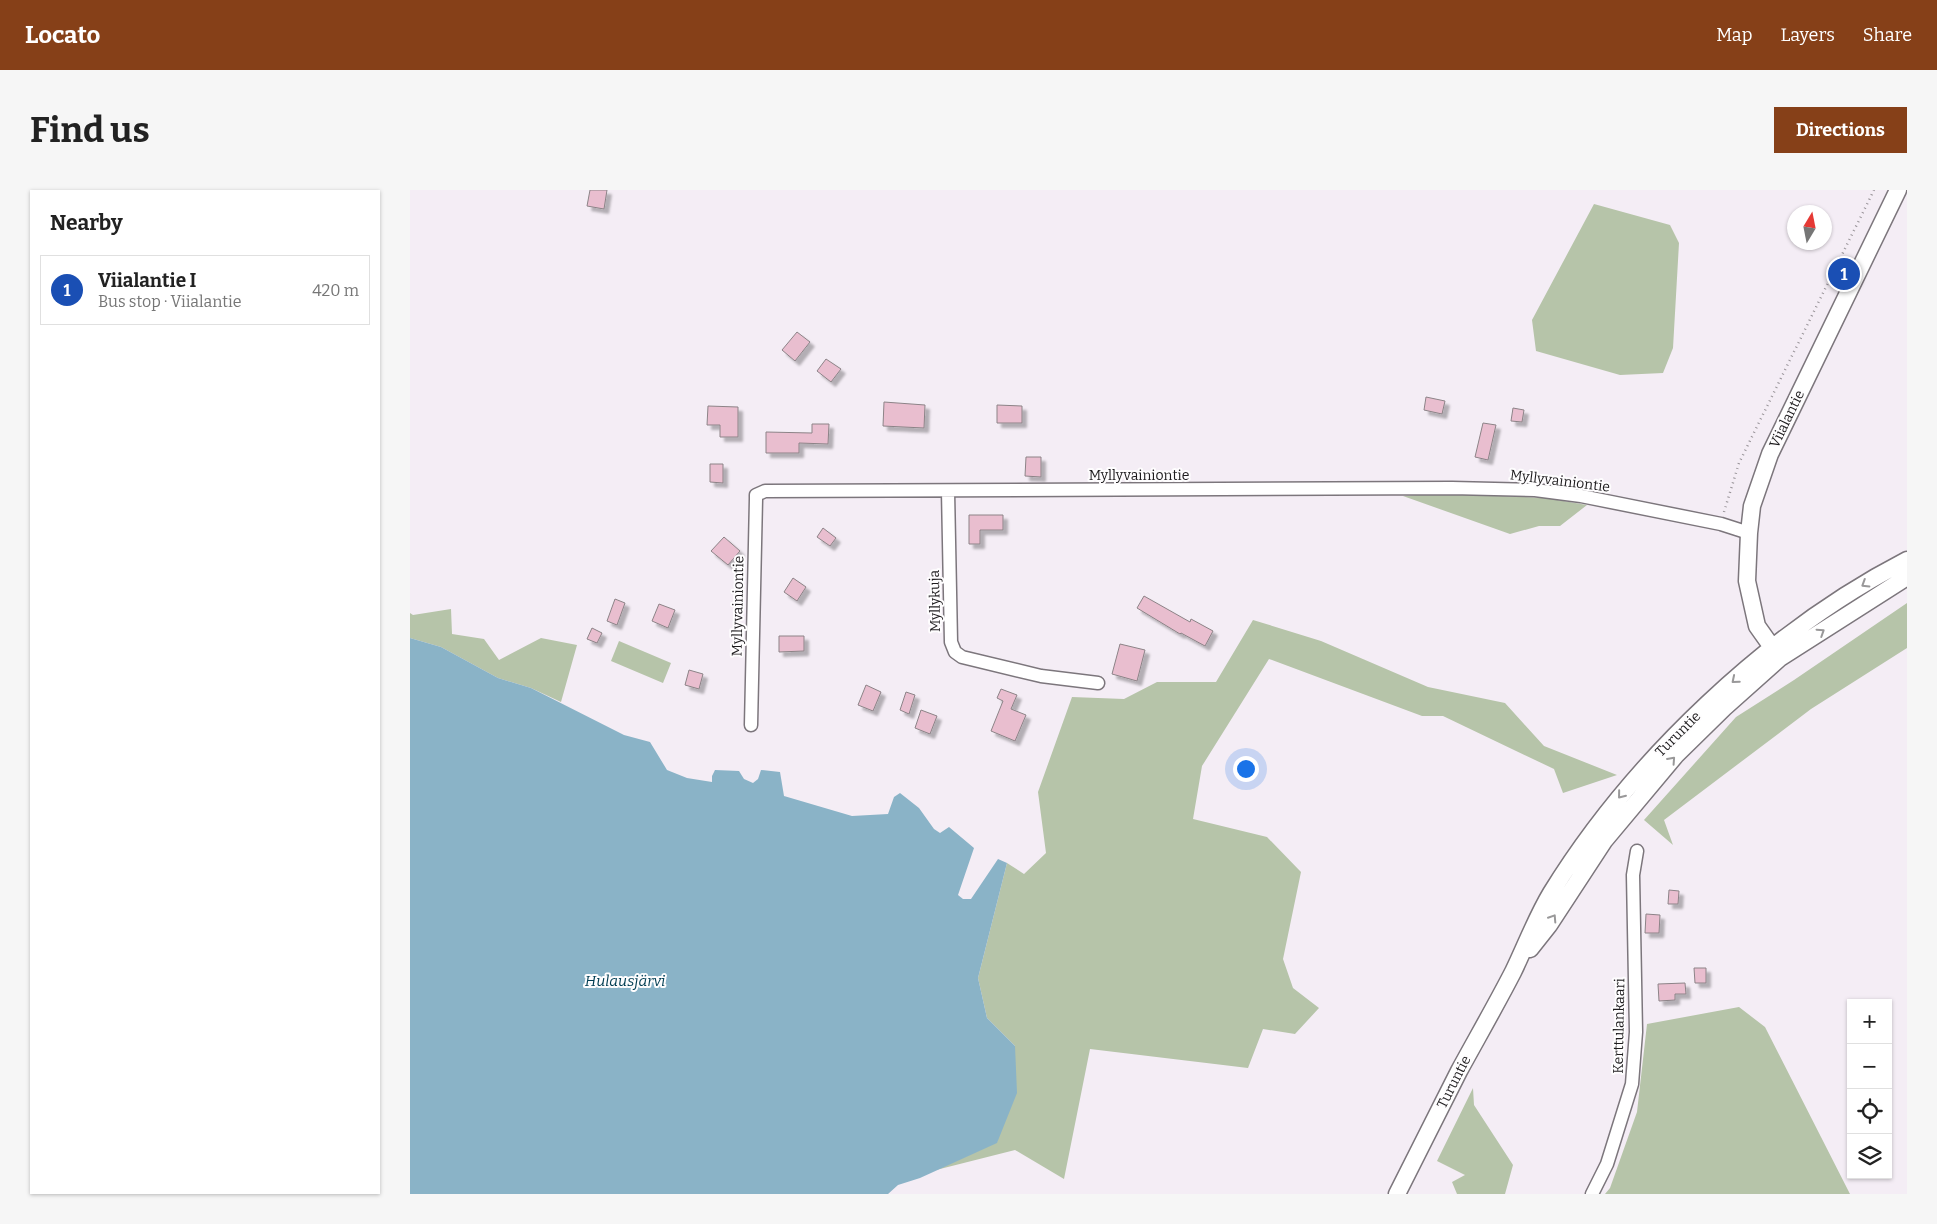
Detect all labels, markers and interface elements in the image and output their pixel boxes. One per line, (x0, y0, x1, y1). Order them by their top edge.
text: Locato (25, 21, 100, 49)
text: Map (1716, 24, 1752, 46)
text: Layers (1780, 24, 1835, 46)
text: Share (1863, 24, 1912, 46)
button: Directions (1774, 107, 1907, 153)
text: Find us (30, 109, 150, 151)
north arrow (1787, 205, 1832, 250)
text: Nearby (50, 210, 123, 236)
pin: 1 (1828, 255, 1860, 293)
text: Viialantie I (98, 269, 196, 292)
text: 1 (64, 281, 70, 300)
text: 420 m (312, 281, 359, 300)
text: Bus stop · Viialantie (98, 292, 242, 311)
street label: Viialantie (1766, 387, 1808, 451)
street label: Myllyvainiontie (1509, 466, 1611, 496)
street label: Myllyvainiontie (1089, 467, 1189, 484)
street label: Myllyvainiontie (729, 556, 747, 656)
street label: Myllykuja (926, 569, 944, 632)
one-way arrow (1861, 577, 1870, 587)
one-way arrow (1816, 629, 1825, 638)
one-way arrow (1732, 674, 1741, 683)
street label: Turuntie (1652, 708, 1704, 760)
your location (1233, 756, 1259, 782)
one-way arrow (1666, 757, 1675, 766)
one-way arrow (1619, 789, 1627, 798)
one-way arrow (1547, 914, 1557, 923)
water label: Hulausjärvi (585, 972, 665, 990)
street label: Kerttulankaari (1610, 978, 1628, 1074)
map controls (1847, 999, 1892, 1179)
button: + (1847, 999, 1892, 1044)
button: − (1847, 1044, 1892, 1089)
street label: Turuntie (1433, 1053, 1475, 1111)
button: locate (1847, 1089, 1892, 1134)
button: layers (1847, 1134, 1892, 1179)

